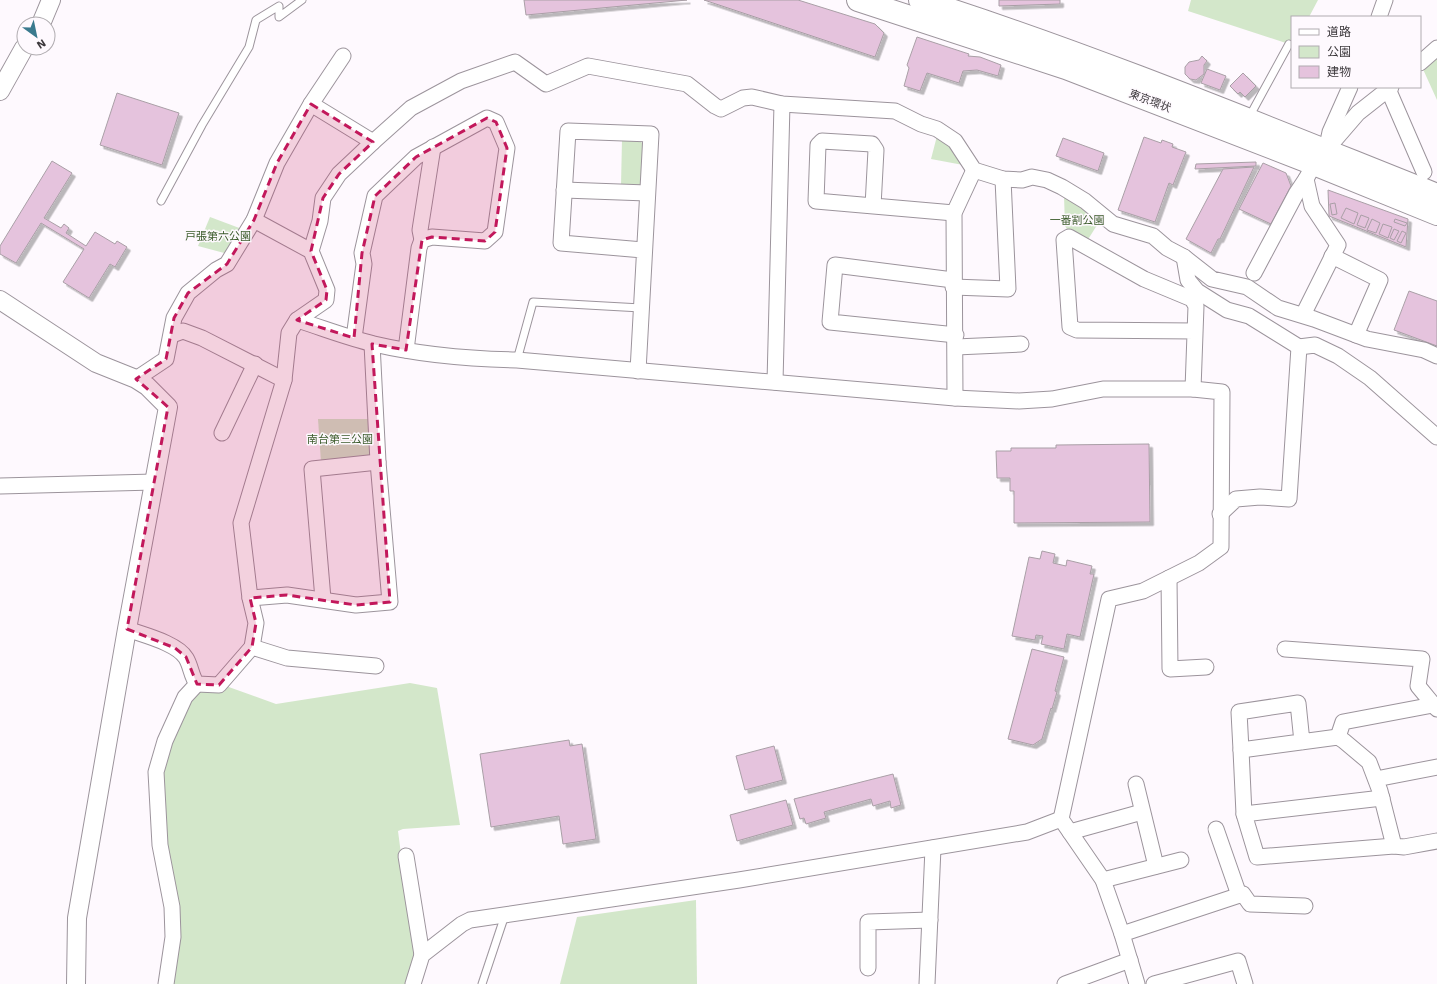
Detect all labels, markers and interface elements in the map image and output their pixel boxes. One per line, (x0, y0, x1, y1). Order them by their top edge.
north arrow (16, 16, 56, 56)
legend (1291, 16, 1421, 88)
text: 道路 (1327, 25, 1351, 39)
text: N (34, 36, 48, 52)
text: 公園 (1327, 45, 1351, 59)
text: 建物 (1327, 65, 1351, 79)
street label: 東京環状 (1127, 87, 1174, 115)
park label: 一番割公園 (1050, 214, 1105, 227)
park label: 戸張第六公園 (185, 230, 251, 243)
park label: 南台第三公園 (307, 433, 373, 446)

